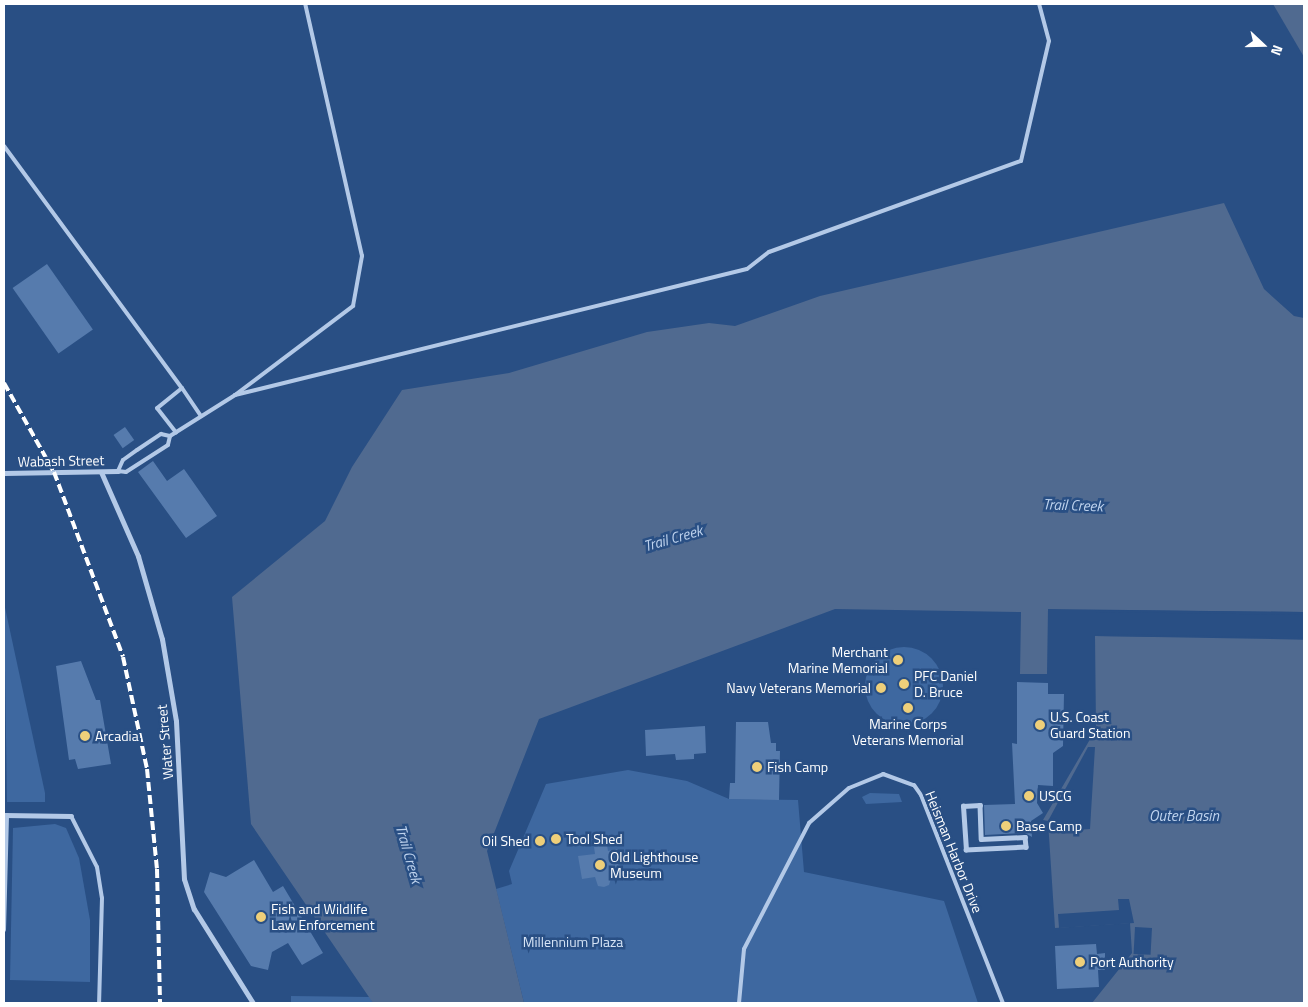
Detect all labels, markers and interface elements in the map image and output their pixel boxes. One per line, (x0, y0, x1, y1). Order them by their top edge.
north arrow (1238, 20, 1288, 70)
text: N (1266, 42, 1289, 59)
street label: Wabash Street (17, 452, 105, 470)
water label: Trail Creek (1043, 495, 1103, 515)
water label: Trail Creek (642, 521, 704, 555)
place label: Merchant Marine Memorial (788, 644, 888, 676)
marker: Merchant Marine Memorial (892, 654, 904, 666)
place label: PFC Daniel D. Bruce (914, 668, 977, 700)
marker: PFC Daniel D. Bruce (898, 678, 910, 690)
place label: Navy Veterans Memorial (726, 680, 871, 696)
marker: Navy Veterans Memorial (875, 682, 887, 694)
marker: Marine Corps Veterans Memorial (902, 702, 914, 714)
street label: Water Street (153, 704, 177, 780)
place label: U.S. Coast Guard Station (1050, 709, 1130, 742)
place label: Marine Corps Veterans Memorial (852, 716, 964, 749)
marker: U.S. Coast Guard Station (1034, 719, 1046, 731)
place label: Arcadia (95, 728, 139, 744)
marker: Arcadia (79, 730, 91, 742)
place label: Fish Camp (767, 759, 828, 775)
marker: Fish Camp (751, 761, 763, 773)
place label: USCG (1039, 788, 1072, 804)
street label: Heisman Harbor Drive (922, 789, 986, 915)
marker: USCG (1023, 790, 1035, 802)
water label: Outer Basin (1149, 807, 1219, 825)
place label: Base Camp (1016, 818, 1082, 834)
marker: Base Camp (1000, 820, 1012, 832)
water label: Trail Creek (392, 823, 426, 885)
place label: Tool Shed (566, 831, 623, 847)
place label: Oil Shed (482, 833, 530, 849)
marker: Tool Shed (550, 833, 562, 845)
marker: Oil Shed (534, 835, 546, 847)
place label: Old Lighthouse Museum (610, 849, 698, 882)
marker: Old Lighthouse Museum (594, 859, 606, 871)
place label: Fish and Wildlife Law Enforcement (271, 901, 375, 934)
marker: Fish and Wildlife Law Enforcement (255, 911, 267, 923)
park label: Millennium Plaza (523, 934, 623, 950)
place label: Port Authority (1090, 954, 1174, 970)
marker: Port Authority (1074, 956, 1086, 968)

